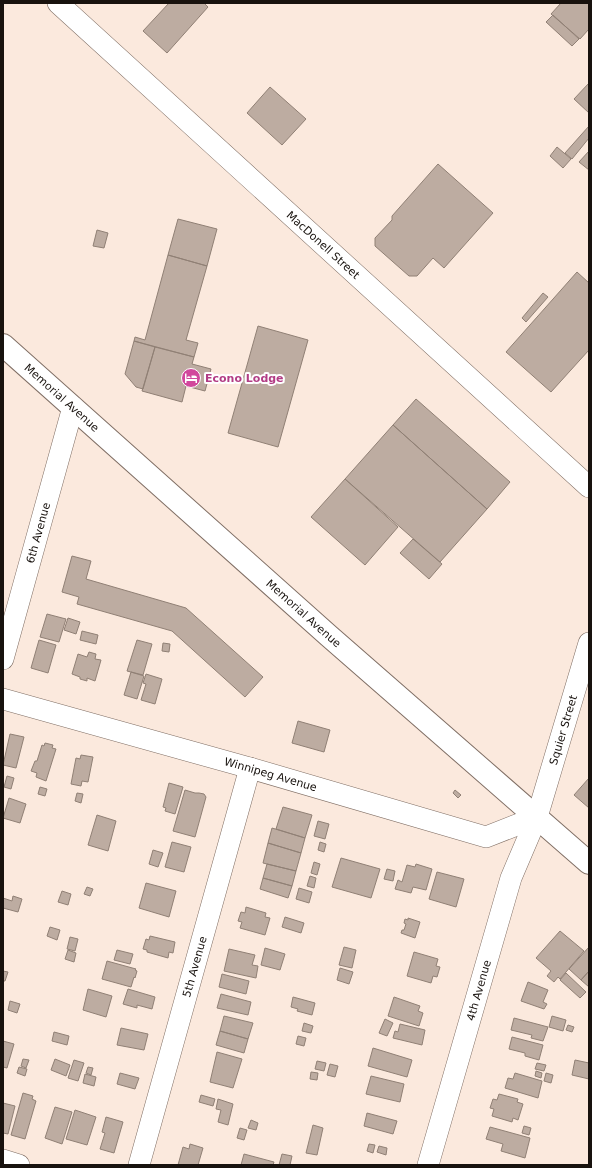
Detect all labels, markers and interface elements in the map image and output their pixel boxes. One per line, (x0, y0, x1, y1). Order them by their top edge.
street label: MacDonell Street (284, 208, 363, 282)
street label: Memorial Avenue (22, 361, 102, 434)
hotel icon: Econo Lodge (180, 367, 202, 389)
place label: Econo Lodge (205, 372, 284, 385)
street label: 6th Avenue (23, 501, 53, 565)
street label: Memorial Avenue (264, 577, 344, 650)
street label: Squier Street (546, 693, 580, 766)
street label: Winnipeg Avenue (223, 755, 319, 794)
street label: 5th Avenue (180, 934, 209, 999)
street label: 4th Avenue (464, 958, 494, 1022)

